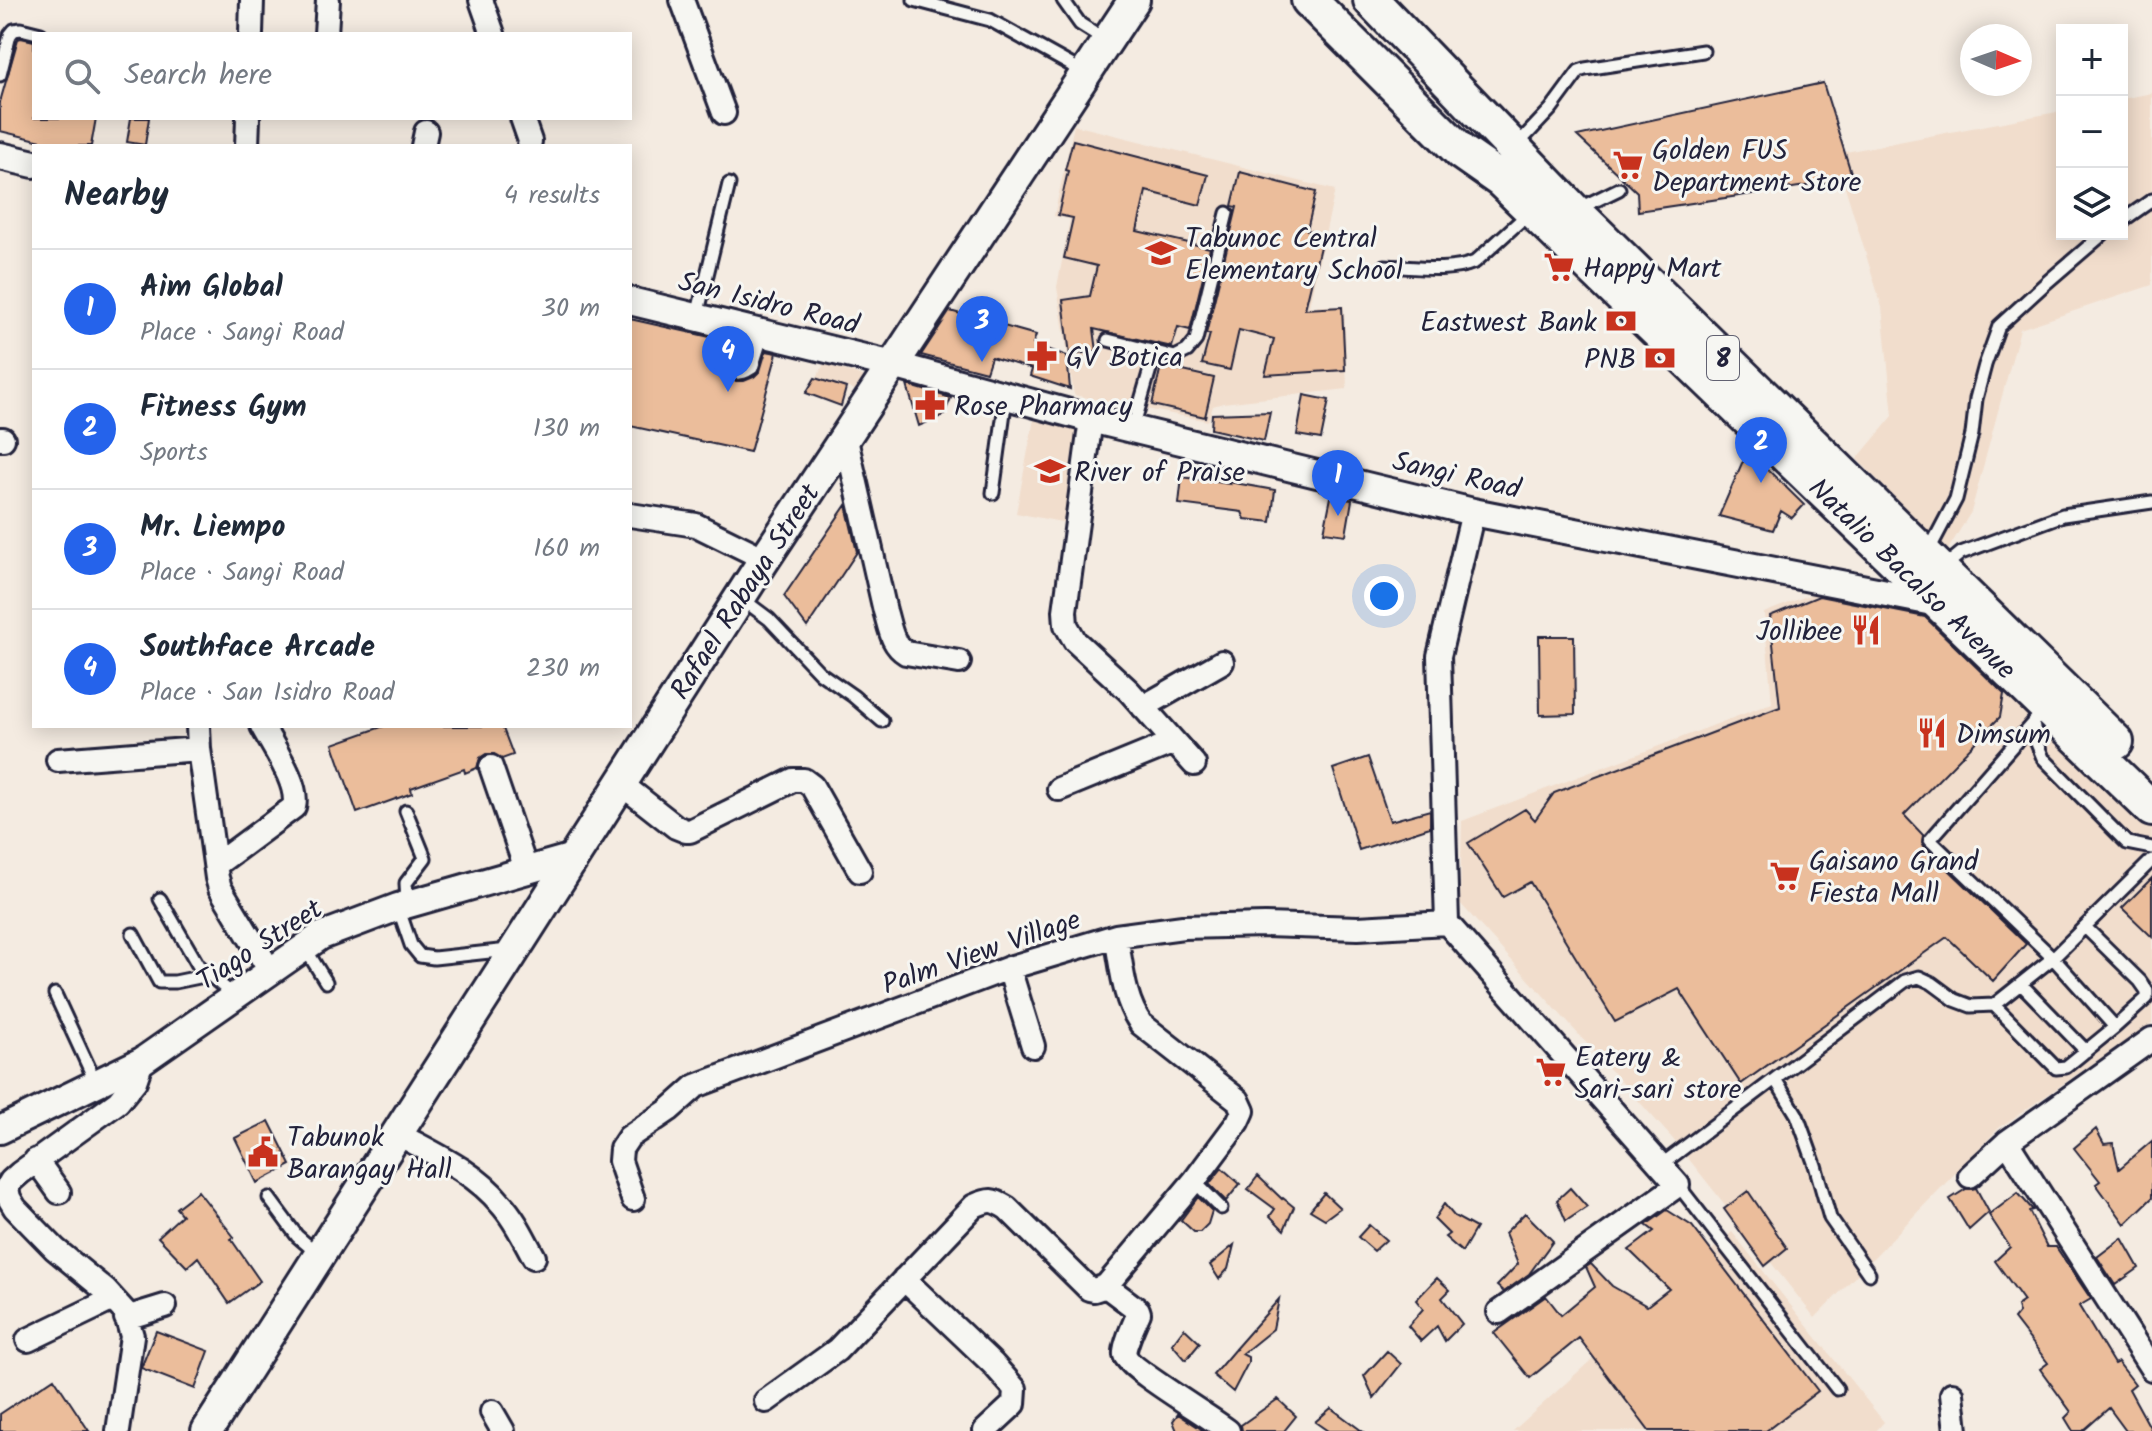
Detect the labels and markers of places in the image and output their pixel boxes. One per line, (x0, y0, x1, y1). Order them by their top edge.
place label: Golden FUS Department Store (1652, 129, 1862, 206)
supermarket icon: Golden FUS Department Store (1611, 148, 1645, 182)
place label: Tabunoc Central Elementary School (1185, 217, 1403, 294)
school or university icon: Tabunoc Central Elementary School (1144, 236, 1178, 270)
place label: Happy Mart (1583, 247, 1723, 292)
supermarket icon: Happy Mart (1542, 250, 1576, 284)
pin: 3 (956, 296, 1008, 362)
place label: Eastwest Bank (1420, 301, 1598, 346)
bank icon: Eastwest Bank (1604, 304, 1638, 338)
pin: 4 (702, 326, 754, 392)
place label: GV Botica (1066, 336, 1183, 381)
place label: PNB (1584, 338, 1636, 383)
pharmacy icon: GV Botica (1025, 339, 1059, 373)
bank icon: PNB (1643, 341, 1677, 375)
place label: Rose Pharmacy (954, 385, 1133, 430)
pharmacy icon: Rose Pharmacy (913, 388, 947, 422)
pin: 2 (1735, 417, 1787, 483)
pin: 1 (1312, 450, 1364, 516)
place label: River of Praise (1074, 451, 1246, 496)
school or university icon: River of Praise (1033, 454, 1067, 488)
place label: Jollibee (1756, 610, 1842, 655)
restaurant icon: Jollibee (1849, 613, 1883, 647)
place label: Dimsum (1956, 713, 2051, 758)
restaurant icon: Dimsum (1915, 716, 1949, 750)
place label: Gaisano Grand Fiesta Mall (1809, 840, 1979, 917)
supermarket icon: Gaisano Grand Fiesta Mall (1768, 859, 1802, 893)
place label: Eatery & Sari-sari store (1575, 1036, 1742, 1113)
supermarket icon: Eatery & Sari-sari store (1534, 1055, 1568, 1089)
place label: Tabunok Barangay Hall (287, 1116, 452, 1193)
public building icon: Tabunok Barangay Hall (246, 1135, 280, 1169)

